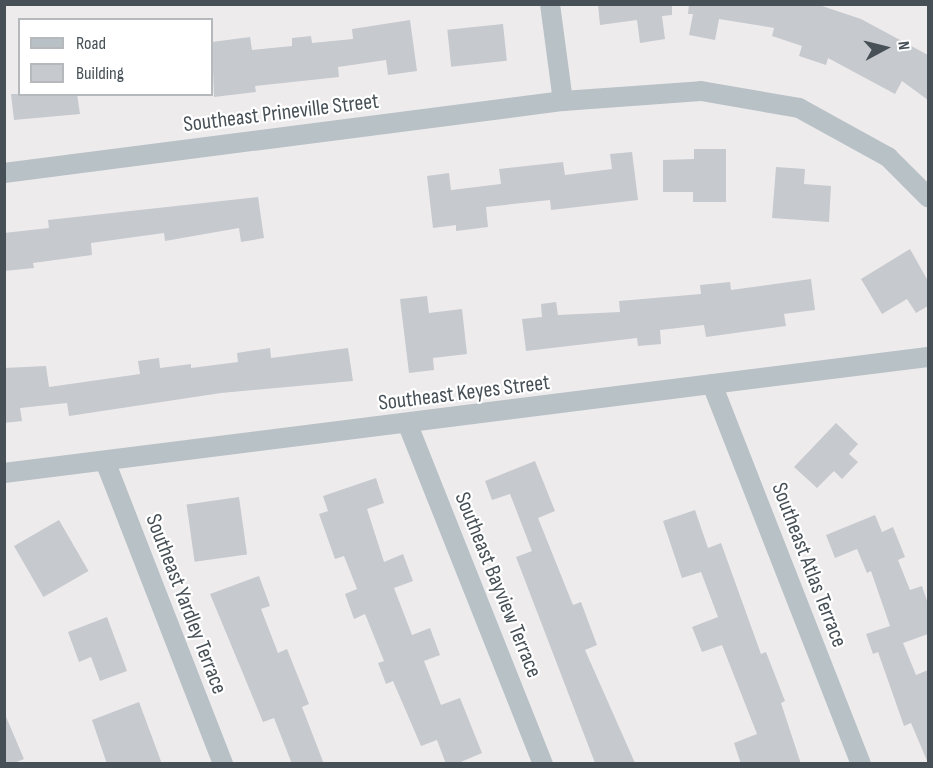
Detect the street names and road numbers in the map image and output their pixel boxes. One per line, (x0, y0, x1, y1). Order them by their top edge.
street label: Southeast Prineville Street (182, 88, 380, 138)
street label: Southeast Keyes Street (377, 369, 551, 417)
street label: Southeast Atlas Terrace (765, 479, 853, 651)
street label: Southeast Bayview Terrace (449, 488, 547, 682)
street label: Southeast Yardley Terrace (140, 510, 232, 698)

